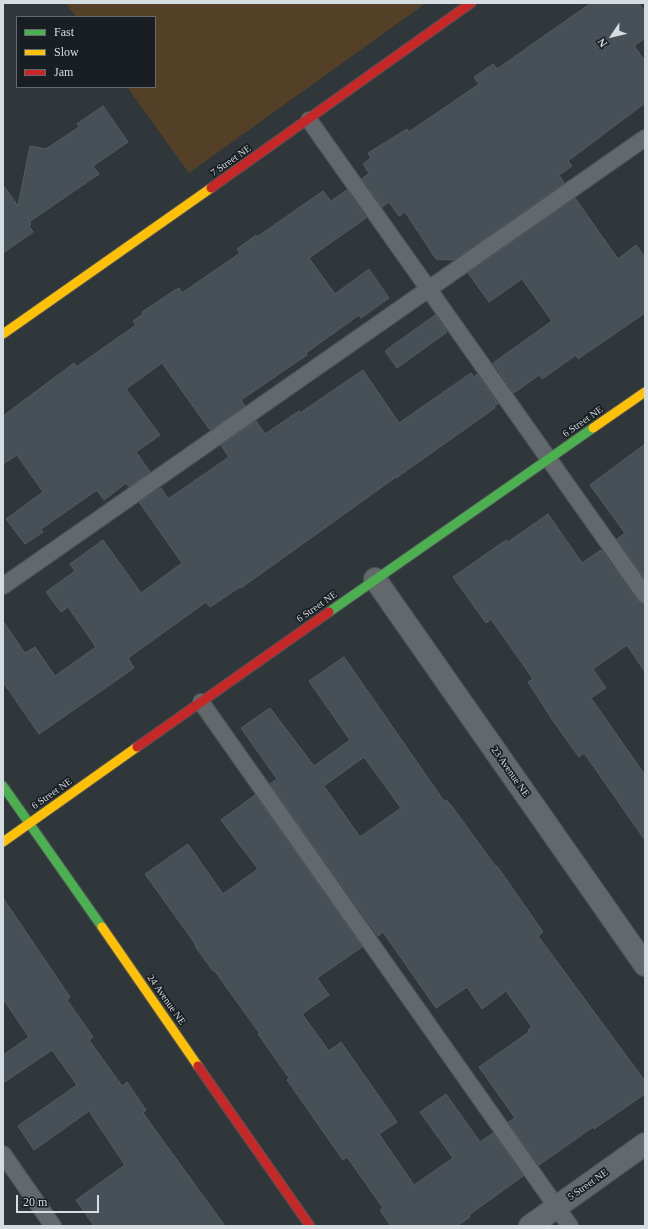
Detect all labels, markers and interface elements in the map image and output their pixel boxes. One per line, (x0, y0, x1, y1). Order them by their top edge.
legend (16, 16, 156, 88)
north arrow (592, 16, 632, 56)
text: Fast (54, 25, 74, 39)
text: N (595, 36, 609, 50)
text: Slow (54, 45, 79, 59)
text: Jam (54, 65, 73, 79)
street label: 7 Street NE (208, 143, 254, 179)
street label: 6 Street NE (560, 404, 606, 440)
street label: 6 Street NE (294, 589, 340, 625)
street label: 23 Avenue NE (488, 745, 532, 799)
street label: 6 Street NE (29, 776, 75, 812)
street label: 24 Avenue NE (144, 973, 188, 1027)
street label: 5 Street NE (565, 1167, 611, 1203)
scale bar (18, 1187, 101, 1213)
text: 20 m (23, 1195, 47, 1209)

